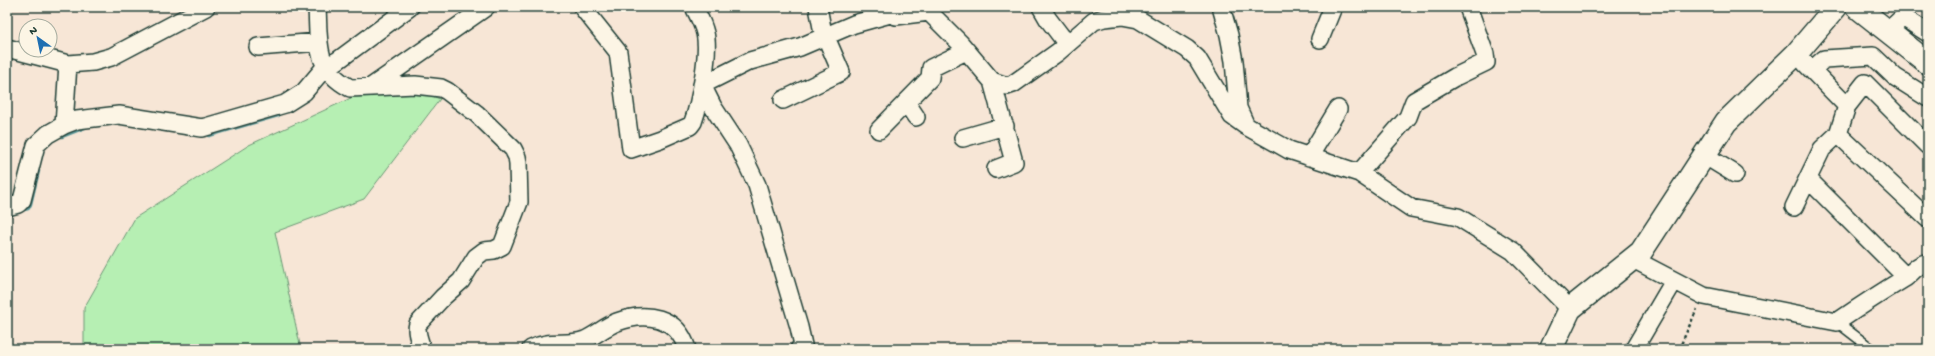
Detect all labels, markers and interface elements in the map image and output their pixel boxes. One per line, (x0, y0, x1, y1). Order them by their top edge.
north arrow (18, 18, 58, 58)
text: N (27, 24, 40, 38)

